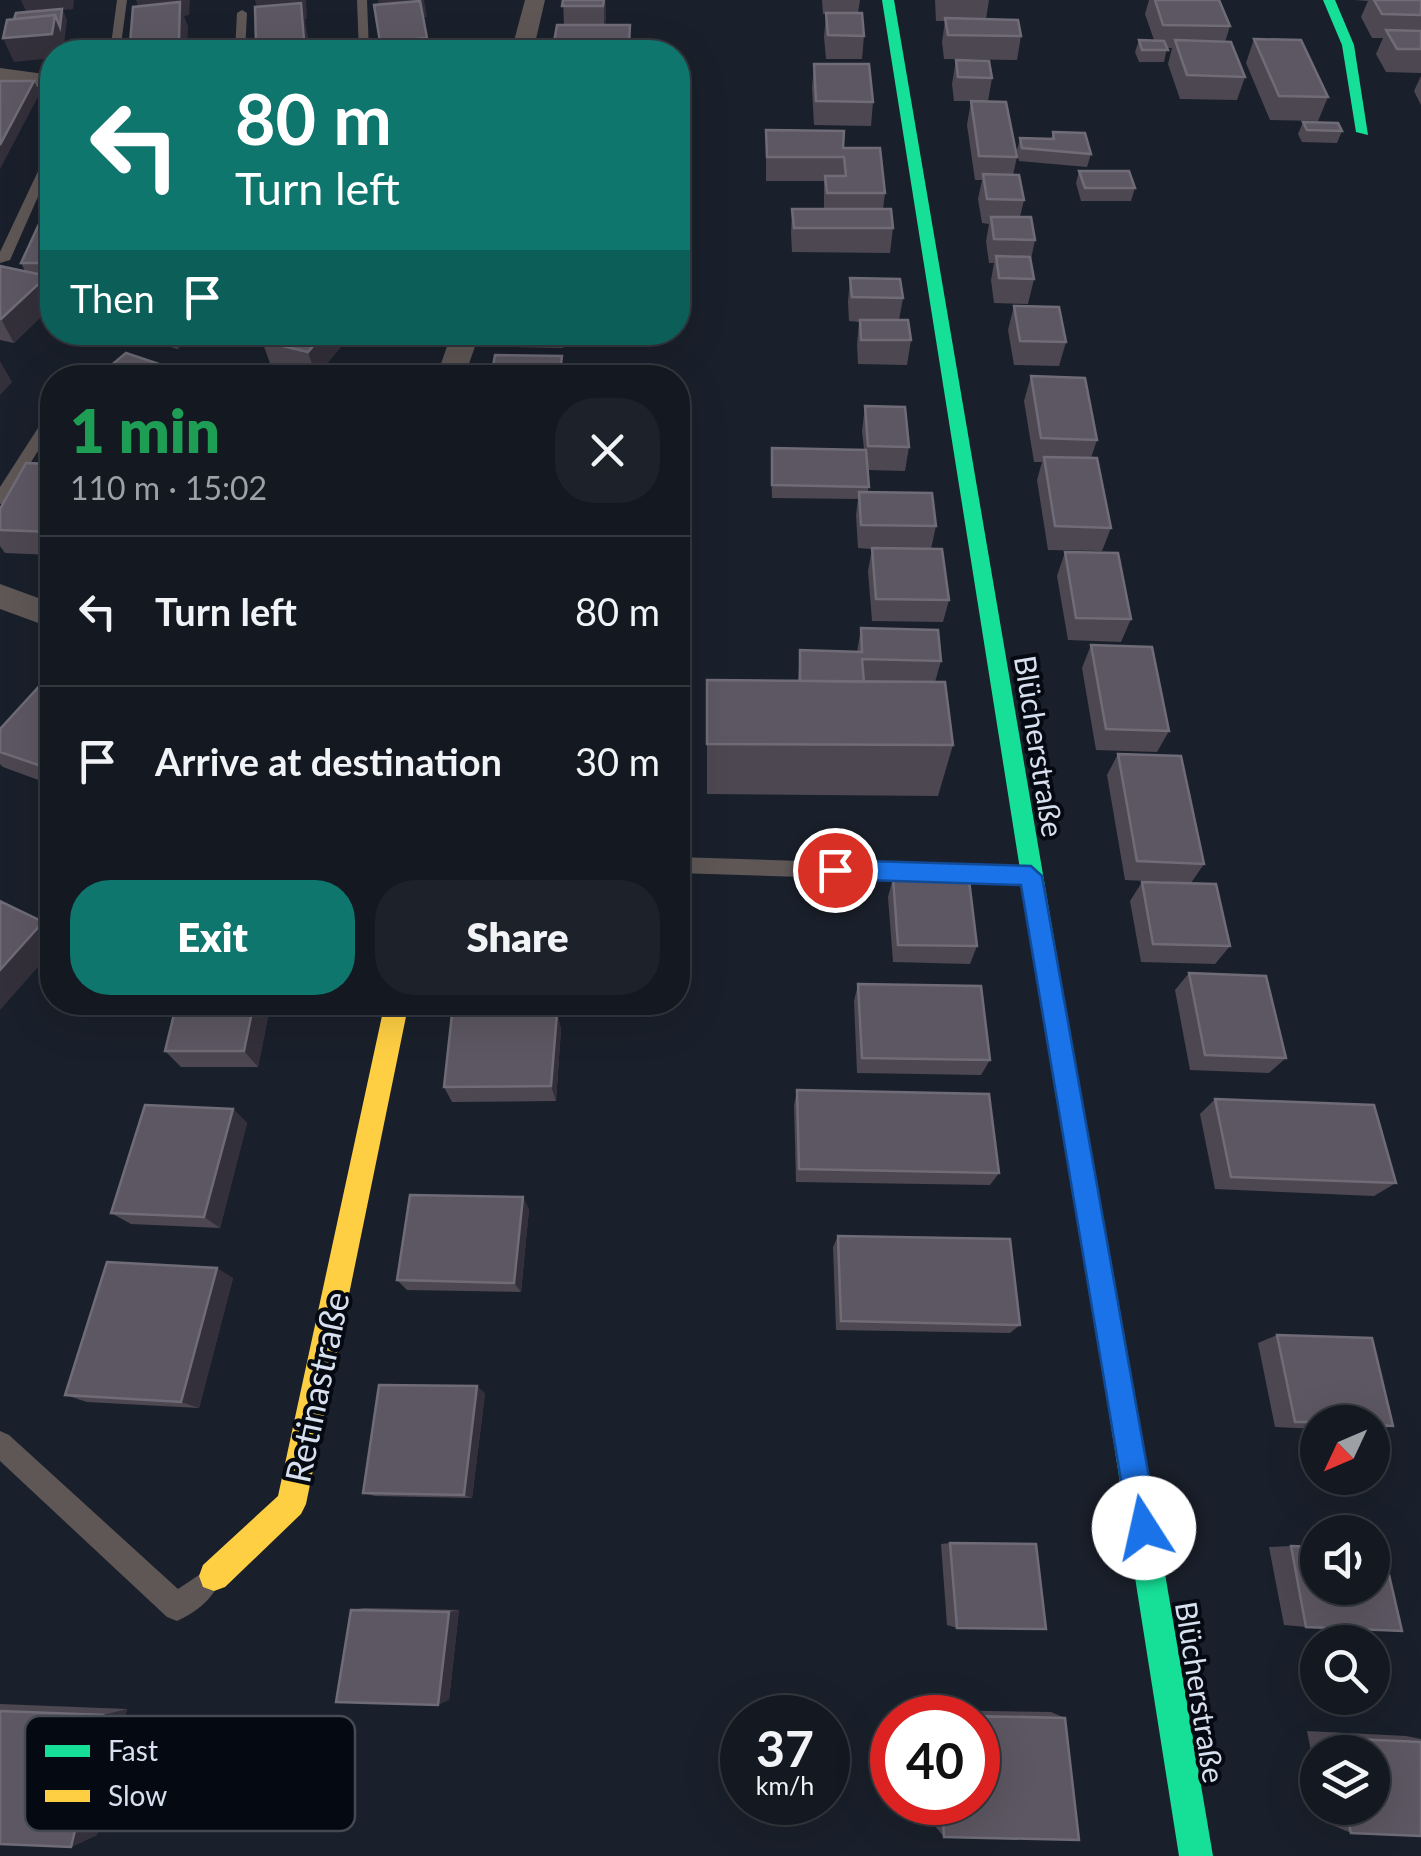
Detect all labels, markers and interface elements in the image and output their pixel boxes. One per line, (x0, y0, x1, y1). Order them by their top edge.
text: 80 m (235, 76, 392, 160)
icon: left (70, 80, 200, 210)
text: Turn left (235, 161, 400, 215)
icon: arrive (175, 270, 230, 325)
text: Then (70, 275, 155, 321)
text: 1 min (70, 394, 220, 466)
button: close (555, 398, 660, 503)
text: 110 m · 15:02 (70, 468, 267, 507)
icon: left (70, 584, 125, 639)
text: Turn left (155, 588, 297, 634)
text: 80 m (575, 588, 660, 634)
street label: Blücherstraße (1008, 653, 1072, 839)
icon: arrive (70, 734, 125, 789)
text: Arrive at destination (155, 738, 502, 784)
text: 30 m (575, 738, 660, 784)
pin (793, 828, 878, 913)
icon: arrive (808, 843, 863, 898)
button: Exit (70, 880, 355, 995)
button: Share (375, 880, 660, 995)
street label: Retinastraße (275, 1288, 357, 1486)
north arrow (1300, 1405, 1390, 1495)
map controls (1300, 1405, 1390, 1825)
position arrow (1092, 1476, 1196, 1580)
button: sound (1300, 1515, 1390, 1605)
street label: Blücherstraße (1169, 1599, 1233, 1785)
button: search (1300, 1625, 1390, 1715)
speed limit sign: 40 (870, 1695, 1000, 1825)
legend (25, 1716, 355, 1831)
text: 37 (756, 1718, 814, 1778)
text: Fast (108, 1733, 158, 1767)
button: layers (1300, 1735, 1390, 1825)
text: km/h (756, 1770, 814, 1800)
text: Slow (108, 1778, 167, 1812)

